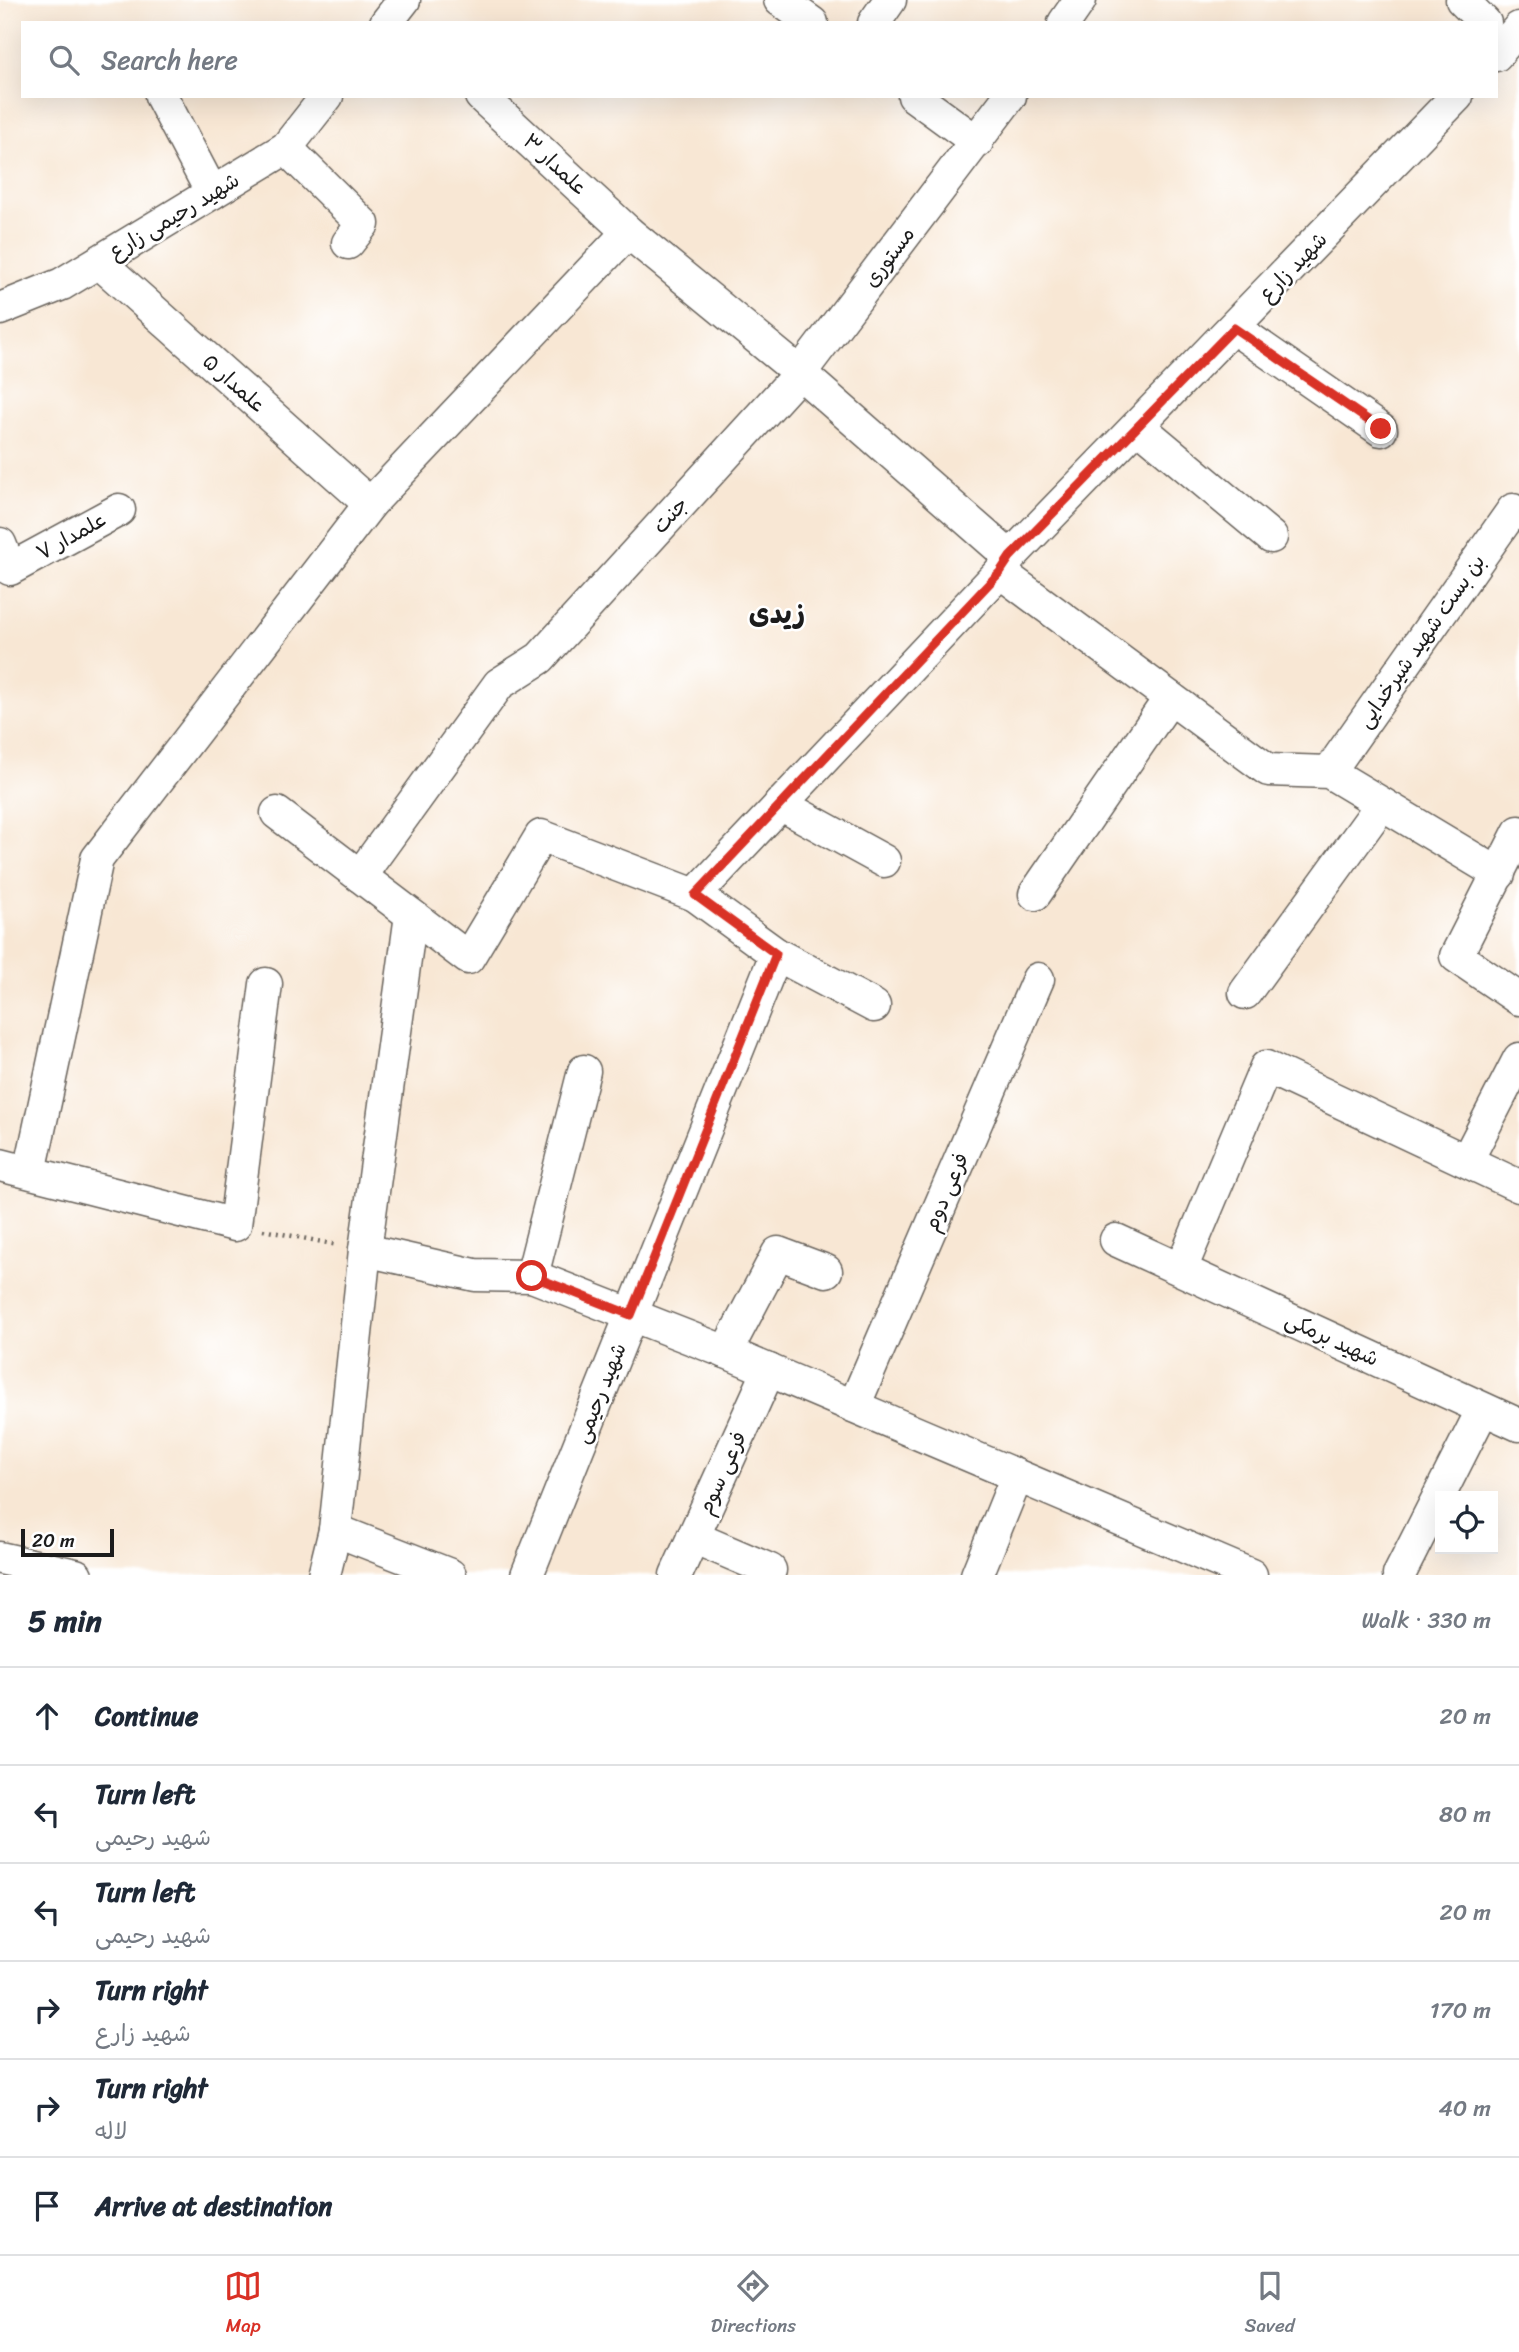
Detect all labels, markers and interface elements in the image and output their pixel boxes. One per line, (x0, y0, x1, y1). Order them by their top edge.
search box (21, 21, 1498, 98)
text: Search here (101, 37, 238, 83)
icon: search (45, 41, 83, 79)
street label: علمدار ۳ (514, 124, 596, 204)
street label: شهید رحیمی زارع (101, 162, 247, 270)
street label: مستوری (853, 218, 925, 296)
street label: شهید زارع (1249, 222, 1337, 312)
street label: علمدار ۵ (193, 344, 275, 422)
route end (1365, 413, 1396, 444)
street label: جنت (642, 487, 698, 543)
street label: علمدار ۷ (29, 501, 113, 571)
street label: بن بست شهید شیرخدایی (1346, 546, 1496, 736)
district label: زیدی (749, 589, 805, 638)
street label: فرعی دوم (912, 1146, 980, 1238)
route start (516, 1260, 547, 1291)
street label: شهید برمکی (1279, 1301, 1385, 1377)
street label: شهید رحیمی (563, 1337, 637, 1449)
street label: فرعی سوم (687, 1425, 757, 1521)
map controls (1435, 1491, 1498, 1554)
button: locate (1435, 1491, 1498, 1554)
text: 20 m (32, 1524, 75, 1557)
scale bar (21, 1526, 114, 1558)
text: 5 min (28, 1594, 102, 1648)
text: Walk · 330 m (1361, 1600, 1491, 1641)
text: Continue (95, 1693, 198, 1739)
text: 20 m (1440, 1696, 1491, 1737)
icon: ahead (28, 1697, 66, 1735)
text: Turn left (95, 1771, 195, 1817)
text: 80 m (1439, 1794, 1491, 1835)
icon: left (28, 1795, 66, 1833)
text: شهید رحیمی (95, 1817, 211, 1858)
text: Turn left (95, 1869, 195, 1915)
text: 20 m (1440, 1892, 1491, 1933)
icon: left (28, 1893, 66, 1931)
text: شهید رحیمی (95, 1915, 211, 1956)
text: Turn right (95, 1967, 208, 2013)
text: 170 m (1430, 1990, 1491, 2031)
icon: right (28, 1991, 66, 2029)
text: شهید زارع (95, 2013, 191, 2054)
text: Turn right (95, 2065, 208, 2111)
text: 40 m (1438, 2088, 1491, 2129)
icon: right (28, 2089, 66, 2127)
text: لاله (95, 2111, 127, 2152)
text: Arrive at destination (95, 2183, 332, 2229)
icon: arrive (28, 2187, 66, 2225)
tab: Map (224, 2267, 262, 2342)
tab: Directions (711, 2267, 796, 2342)
tab: Saved (1245, 2267, 1295, 2342)

